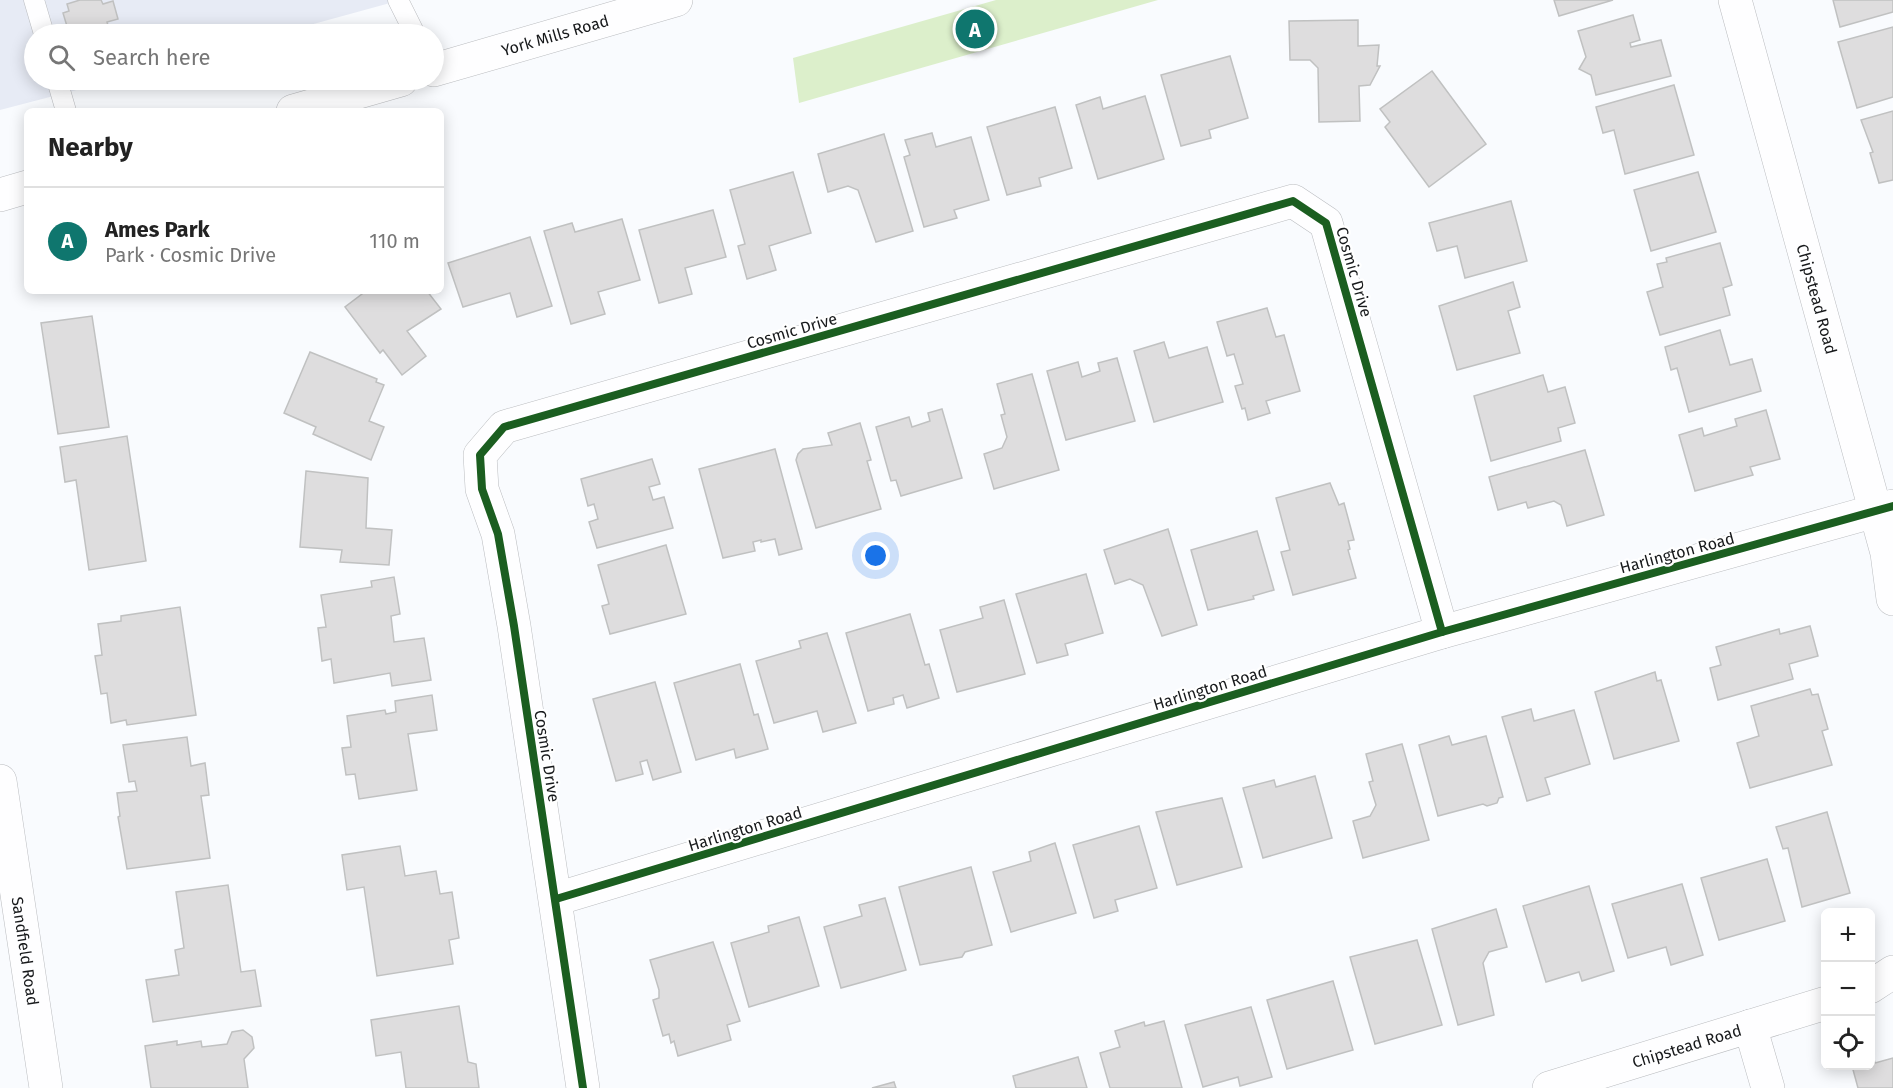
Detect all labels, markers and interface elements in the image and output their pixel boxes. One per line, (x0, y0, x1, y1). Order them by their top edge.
pin: A (956, 6, 994, 51)
street label: York Mills Road (499, 10, 611, 60)
search box (24, 24, 444, 90)
icon: search (45, 41, 78, 74)
text: Search here (93, 44, 211, 71)
text: Nearby (48, 132, 133, 163)
text: Ames Park (105, 216, 210, 243)
street label: Cosmic Drive (1332, 225, 1376, 319)
text: A (62, 229, 73, 253)
text: 110 m (369, 229, 420, 253)
street label: Chipstead Road (1793, 242, 1841, 356)
text: Park · Cosmic Drive (105, 243, 276, 267)
street label: Cosmic Drive (745, 309, 839, 353)
street label: Harlington Road (1618, 529, 1736, 577)
your location (861, 541, 890, 570)
street label: Harlington Road (1151, 662, 1269, 714)
street label: Cosmic Drive (530, 709, 564, 803)
street label: Harlington Road (686, 803, 804, 855)
street label: Sandfield Road (8, 895, 43, 1007)
map controls (1821, 908, 1875, 1070)
button: + (1821, 908, 1875, 962)
button: − (1821, 962, 1875, 1016)
button: locate (1821, 1016, 1875, 1070)
street label: Chipstead Road (1630, 1020, 1744, 1071)

